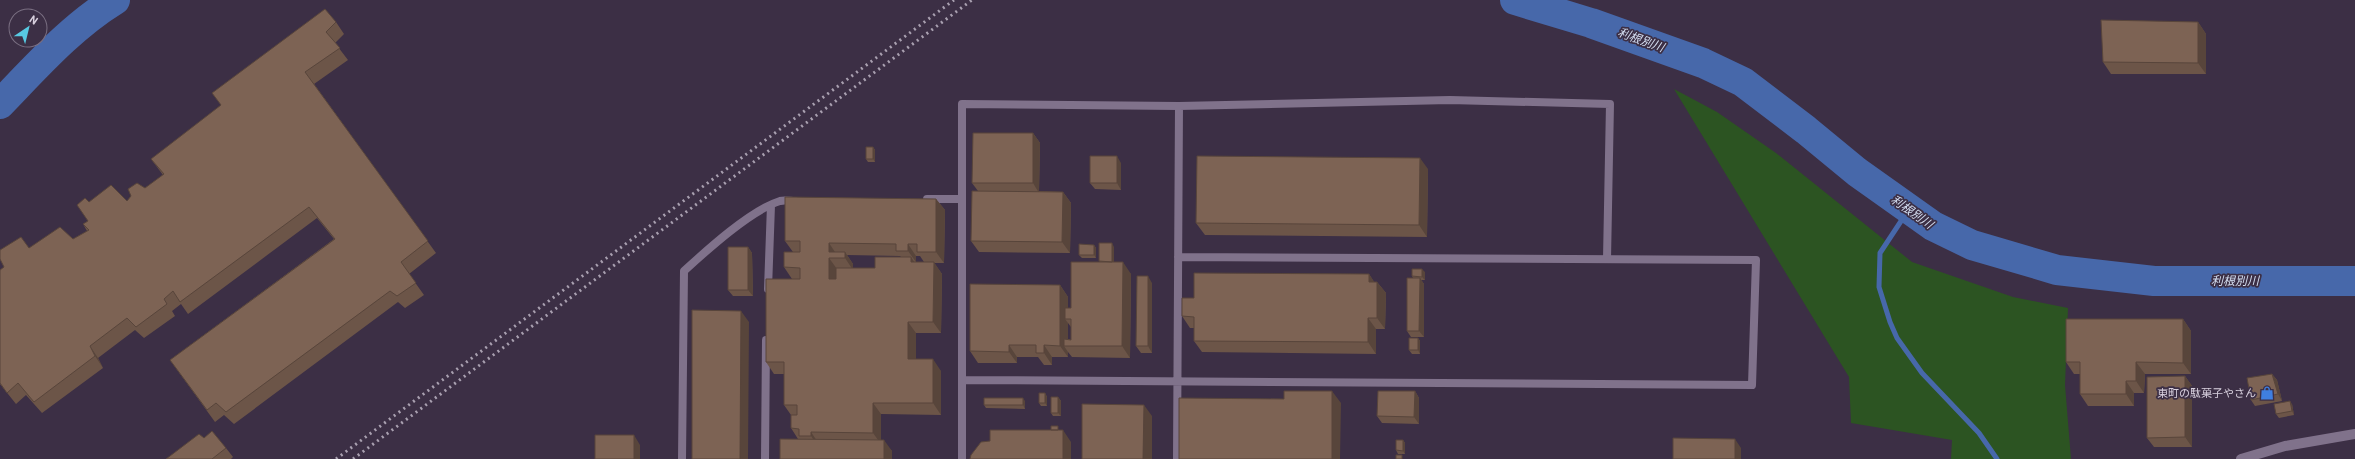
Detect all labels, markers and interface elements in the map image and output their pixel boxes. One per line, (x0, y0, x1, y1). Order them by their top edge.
north arrow (8, 8, 48, 48)
text: N (27, 12, 41, 27)
water label: 利根別川 (1616, 24, 1668, 55)
water label: 利根別川 (1889, 192, 1938, 232)
water label: 利根別川 (2211, 273, 2261, 287)
shop icon: 東町の駄菓子やさん (2259, 385, 2275, 401)
place label: 東町の駄菓子やさん (2157, 386, 2256, 399)

